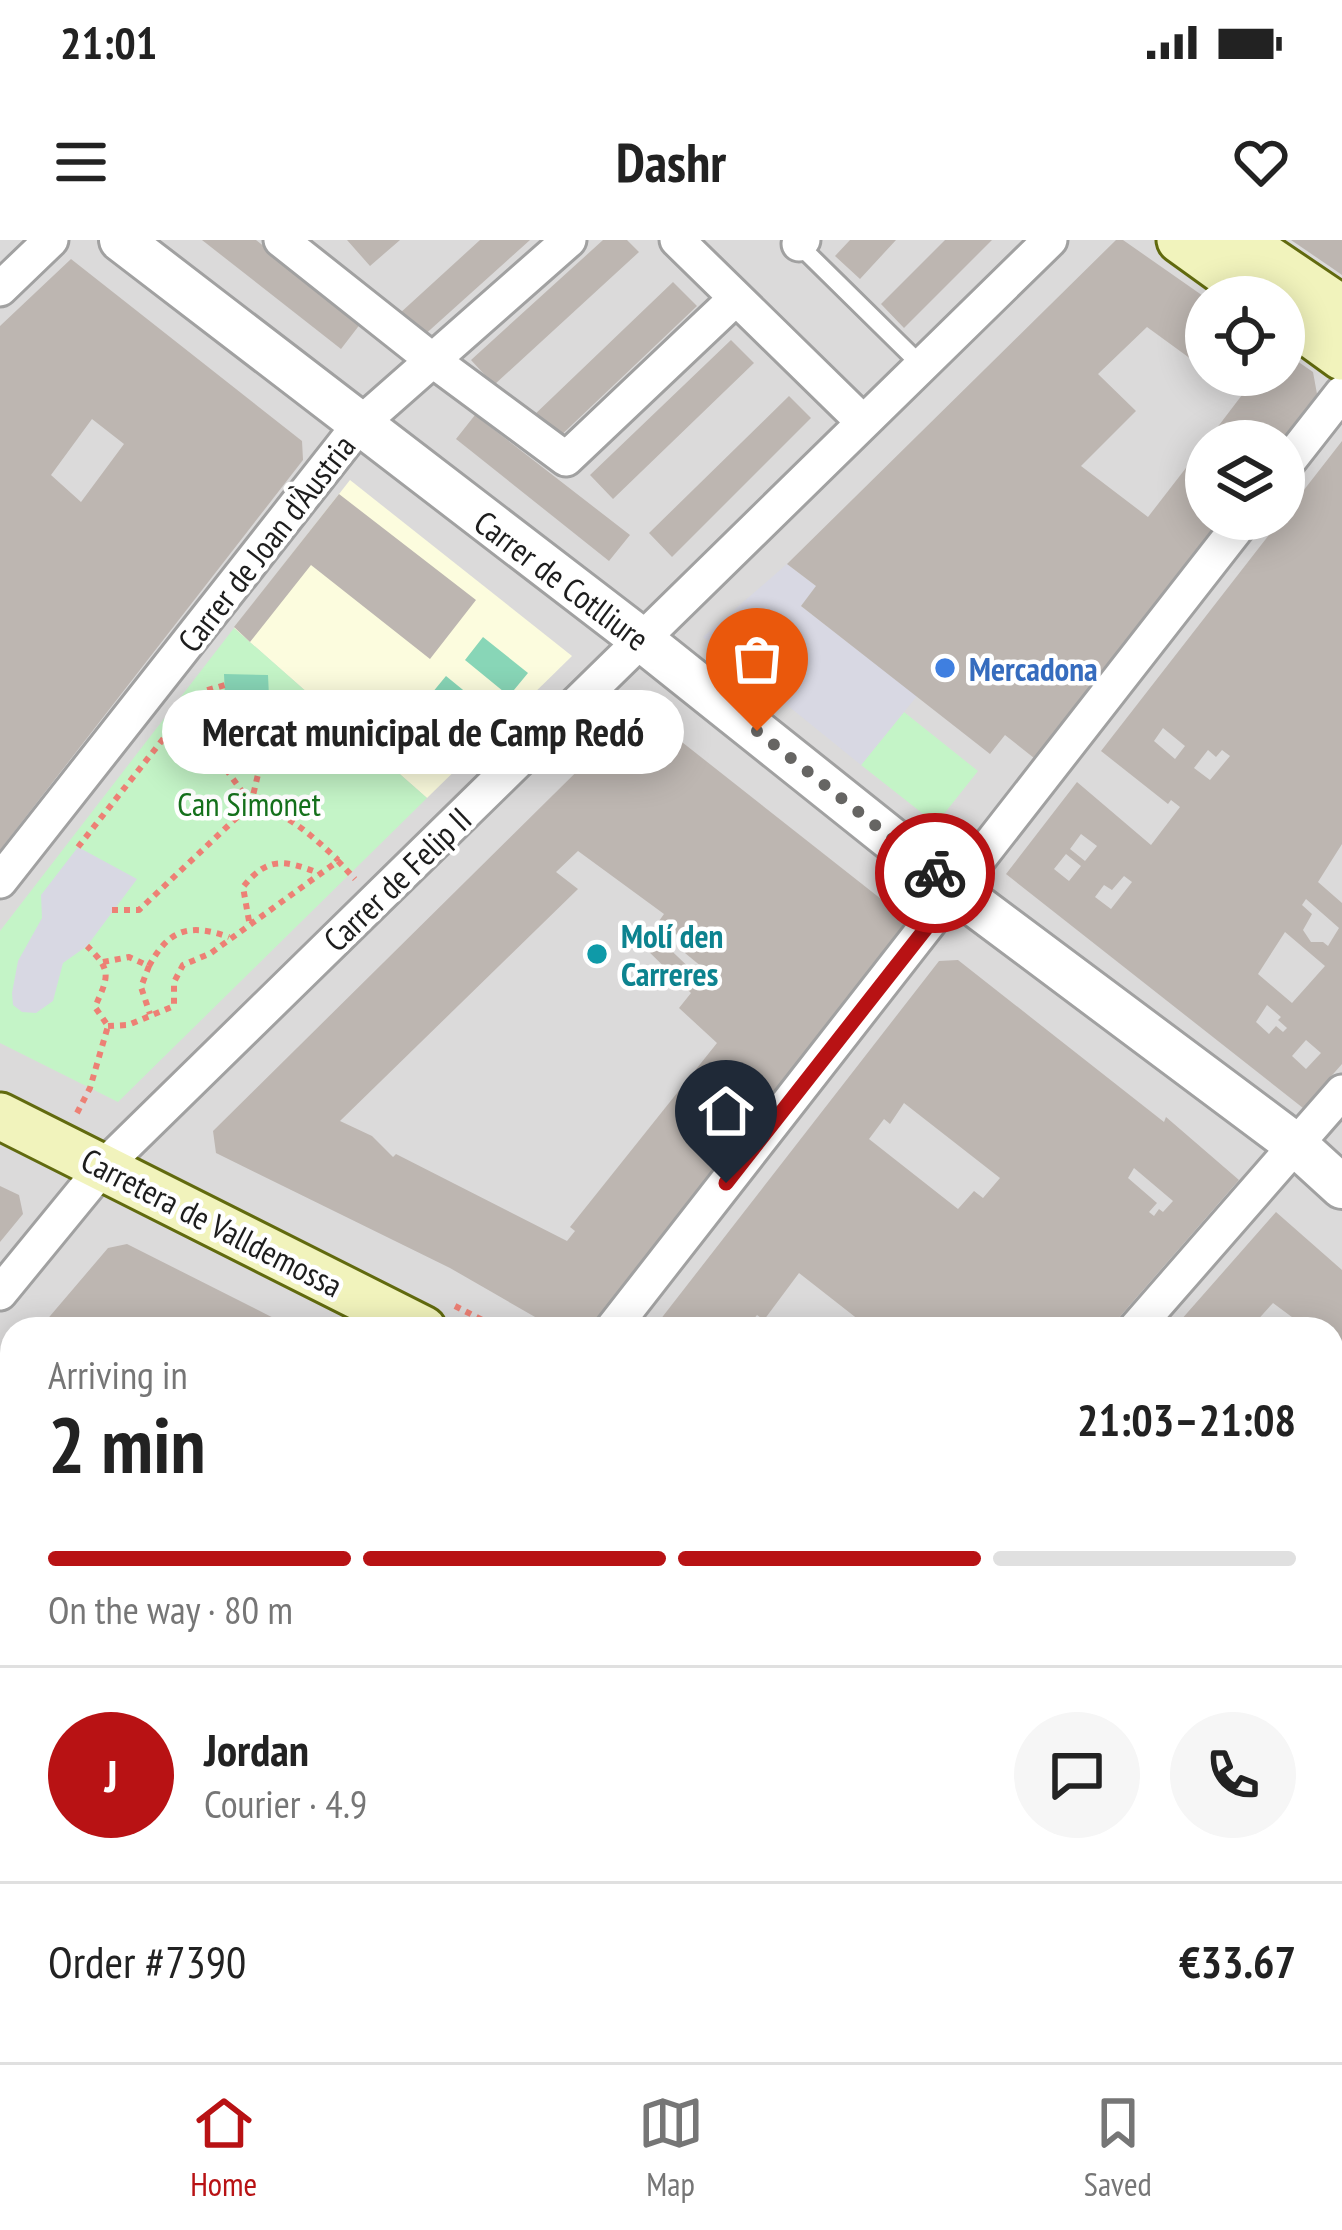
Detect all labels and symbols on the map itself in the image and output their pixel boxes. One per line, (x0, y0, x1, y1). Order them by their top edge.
street label: Carrer de Joan d'Àustria (168, 426, 364, 660)
street label: Carrer de Cotlliure (466, 500, 658, 660)
pin (706, 608, 808, 731)
place label: Mercadona (969, 647, 1098, 690)
marker: Mercadona (932, 655, 958, 681)
callout: Mercat municipal de Camp Redó (163, 689, 685, 773)
park label: Can Simonet (177, 782, 321, 825)
street label: Carrer de Felip II (314, 798, 480, 960)
courier (875, 813, 995, 933)
place label: Molí den Carreres (621, 914, 723, 995)
marker: Molí den Carreres (584, 941, 610, 967)
pin (675, 1060, 777, 1183)
street label: Carretera de Valldemossa (74, 1138, 350, 1306)

